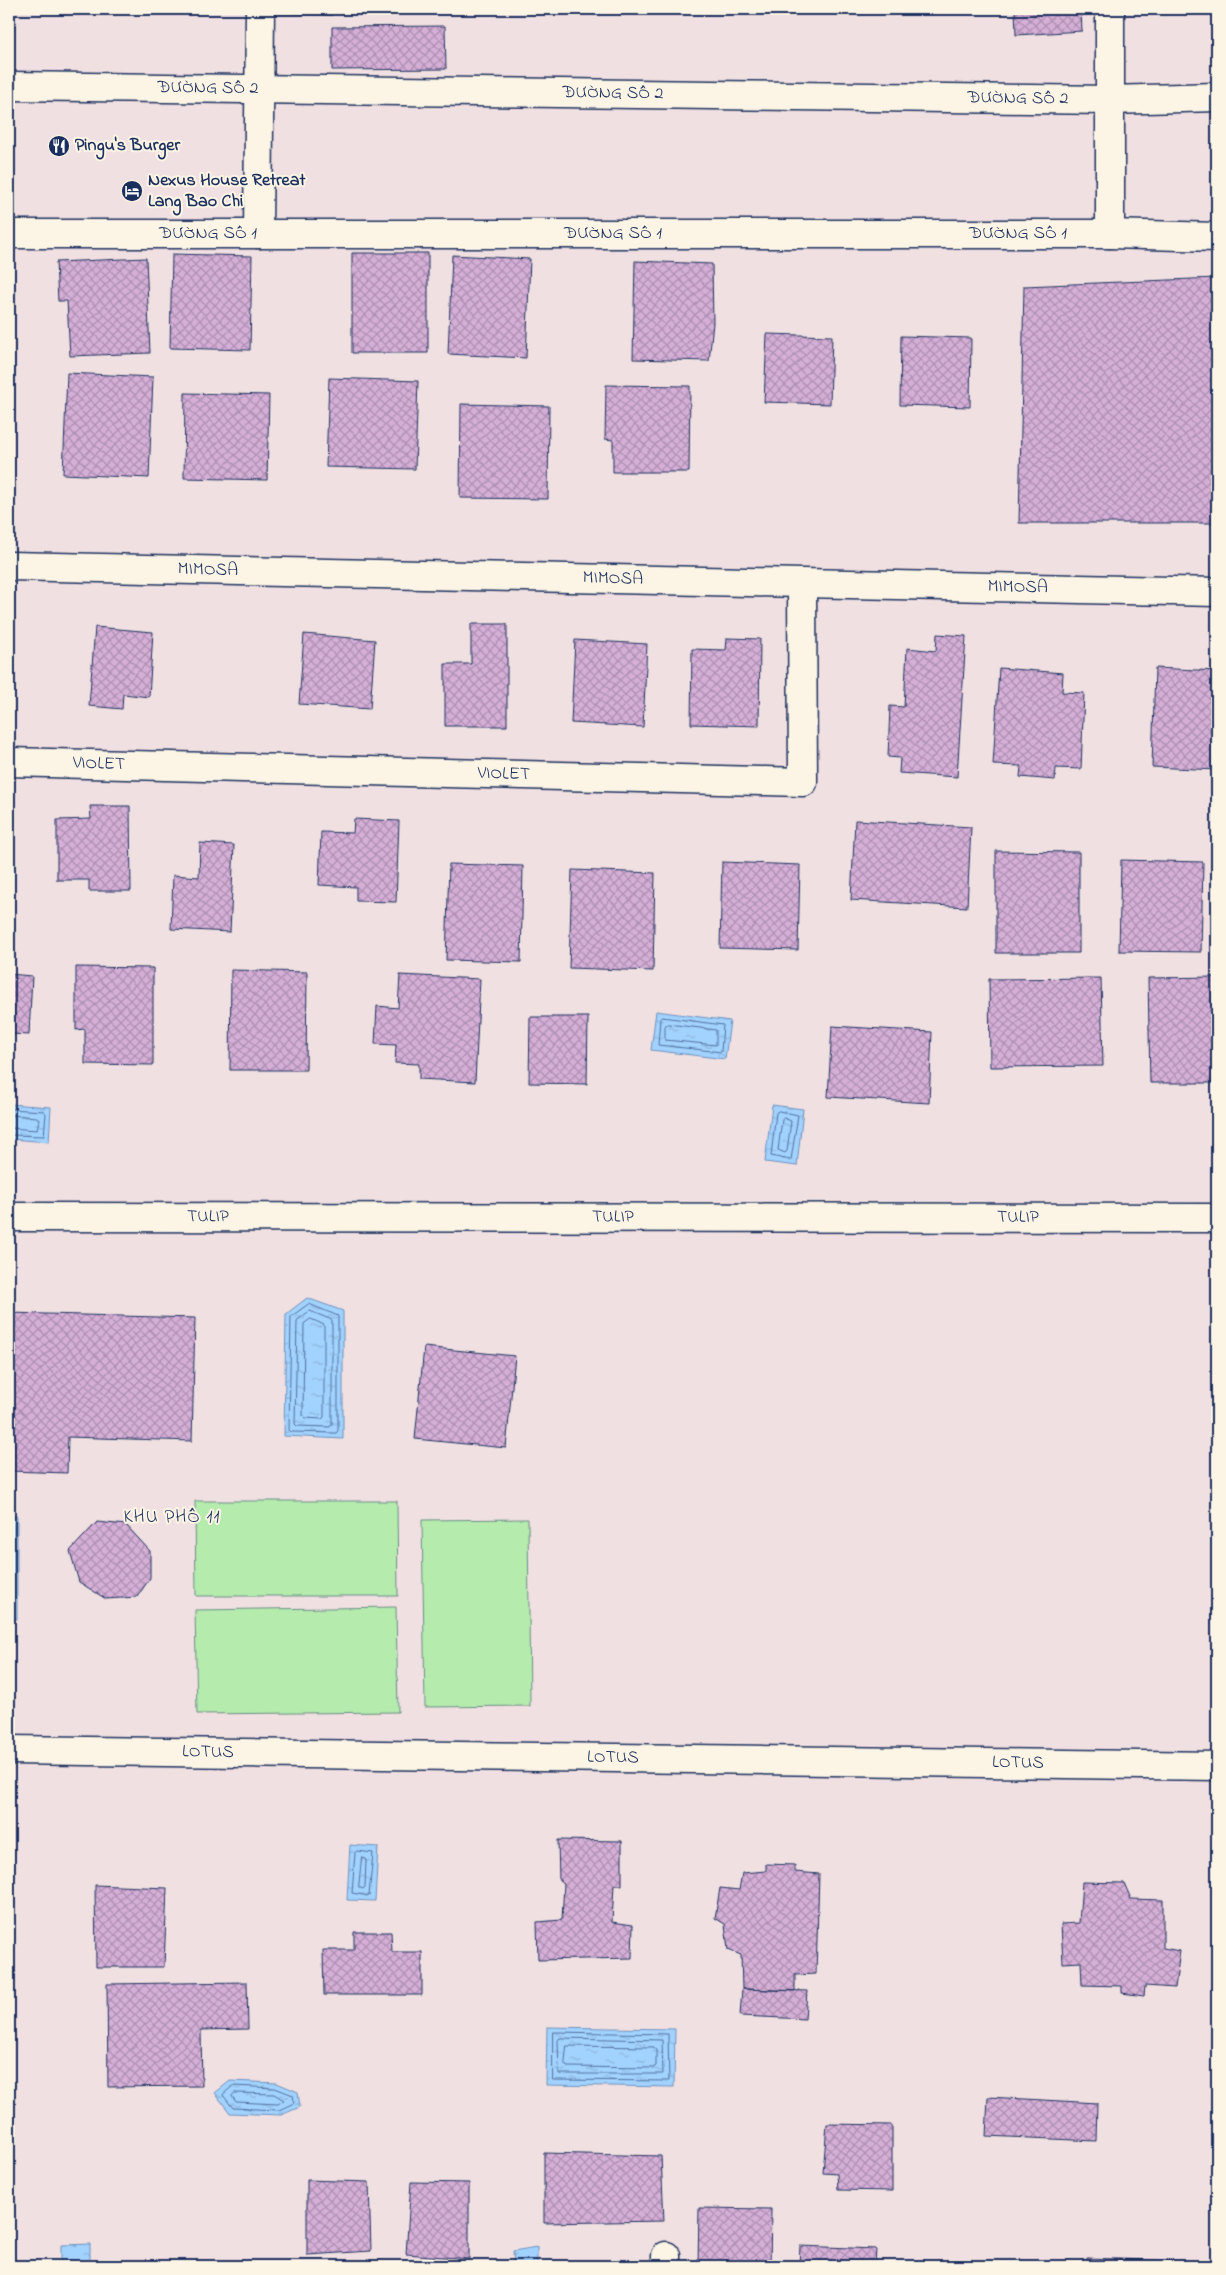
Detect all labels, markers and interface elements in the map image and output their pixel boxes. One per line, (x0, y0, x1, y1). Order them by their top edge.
street label: ĐƯỜNG SỐ 2 (156, 75, 259, 102)
street label: ĐƯỜNG SỐ 2 (561, 80, 664, 107)
street label: ĐƯỜNG SỐ 2 (966, 85, 1069, 112)
place label: Pingu's Burger (75, 133, 180, 160)
restaurant icon: Pingu's Burger (47, 134, 71, 158)
place label: Nexus House Retreat Lang Bao Chi (148, 168, 306, 216)
hotel icon: Nexus House Retreat Lang Bao Chi (120, 179, 144, 203)
street label: ĐƯỜNG SỐ 1 (158, 221, 257, 247)
street label: ĐƯỜNG SỐ 1 (563, 221, 662, 247)
street label: ĐƯỜNG SỐ 1 (968, 221, 1067, 247)
street label: MIMOSA (177, 557, 239, 584)
street label: MIMOSA (582, 565, 643, 593)
street label: MIMOSA (987, 574, 1048, 601)
street label: VIOLET (71, 751, 126, 778)
street label: VIOLET (476, 761, 530, 788)
street label: TULIP (187, 1204, 230, 1230)
street label: TULIP (592, 1204, 635, 1231)
street label: TULIP (997, 1205, 1040, 1231)
district label: KHU PHỐ 11 (123, 1504, 221, 1531)
street label: LOTUS (182, 1739, 234, 1766)
street label: LOTUS (587, 1745, 639, 1771)
street label: LOTUS (992, 1750, 1044, 1777)

